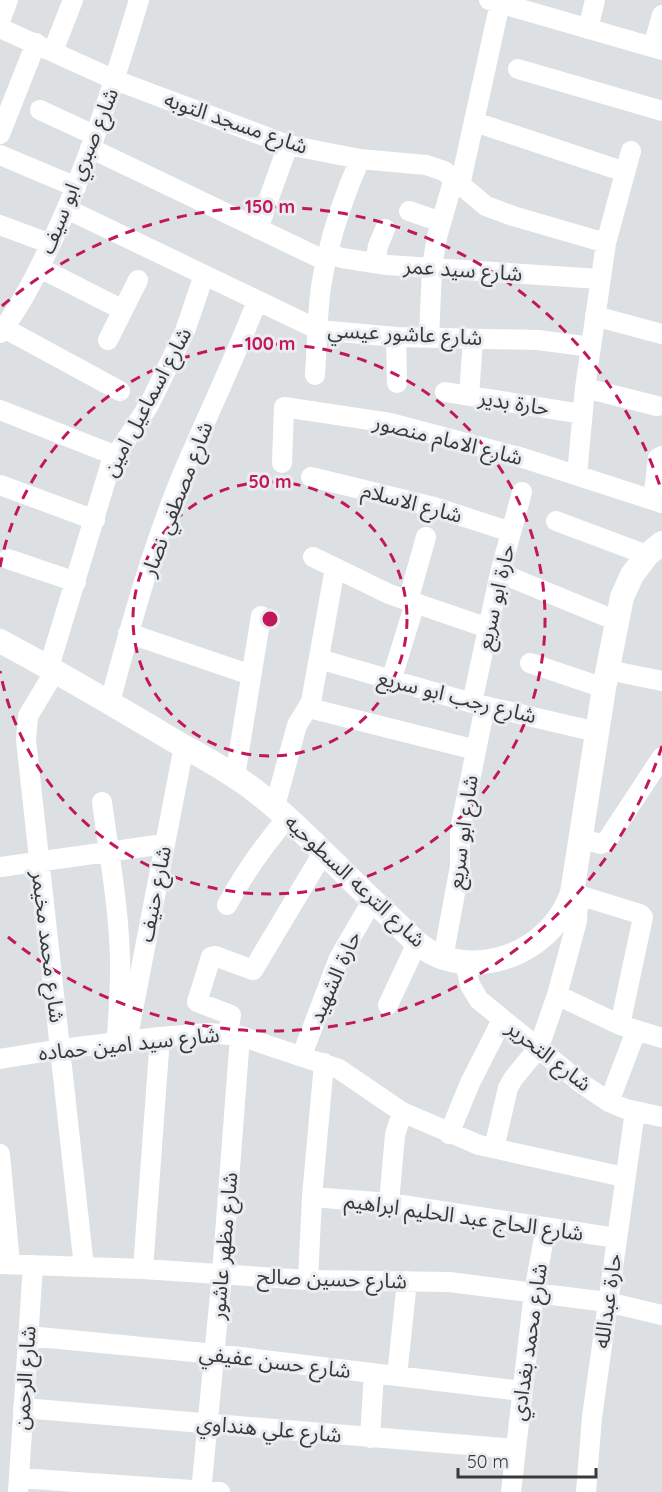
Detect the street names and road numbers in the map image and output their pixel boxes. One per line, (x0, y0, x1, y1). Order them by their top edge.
street label: شارع صبري ابو سيف (33, 84, 127, 259)
street label: شارع مسجد التوبه (160, 85, 311, 162)
street label: شارع سيد عمر (402, 252, 523, 289)
street label: شارع عاشور عيسي (327, 316, 483, 354)
street label: شارع اسماعيل امين (96, 323, 199, 482)
street label: حارة بدير (476, 383, 551, 420)
street label: شارع الامام منصور (369, 408, 525, 474)
street label: شارع مصطفي نصار (134, 418, 221, 582)
street label: شارع الاسلام (358, 476, 465, 532)
street label: حارة ابو سريع (470, 541, 523, 653)
street label: شارع رجب ابو سريع (375, 664, 539, 731)
street label: شارع ابو سريع (441, 773, 486, 891)
street label: شارع الترعه السطوحيه (278, 808, 431, 954)
street label: شارع حنيف (132, 844, 179, 945)
street label: شارع محمد مخيمر (24, 868, 71, 1025)
street label: حارة الشهيد (302, 927, 366, 1026)
street label: شارع التحرير (499, 1013, 597, 1099)
street label: شارع سيد امين حماده (37, 1021, 221, 1068)
street label: شارع مظهر عاشور (204, 1171, 245, 1322)
street label: شارع الحاج عبد الحليم ابراهيم (343, 1186, 585, 1249)
street label: حارة عبدالله (587, 1252, 627, 1350)
street label: شارع محمد بغدادي (504, 1261, 556, 1423)
street label: شارع حسين صالح (257, 1262, 407, 1297)
street label: شارع الرحمن (7, 1325, 44, 1431)
street label: شارع حسن عفيفي (197, 1339, 352, 1387)
street label: شارع علي هنداوي (195, 1409, 343, 1451)

